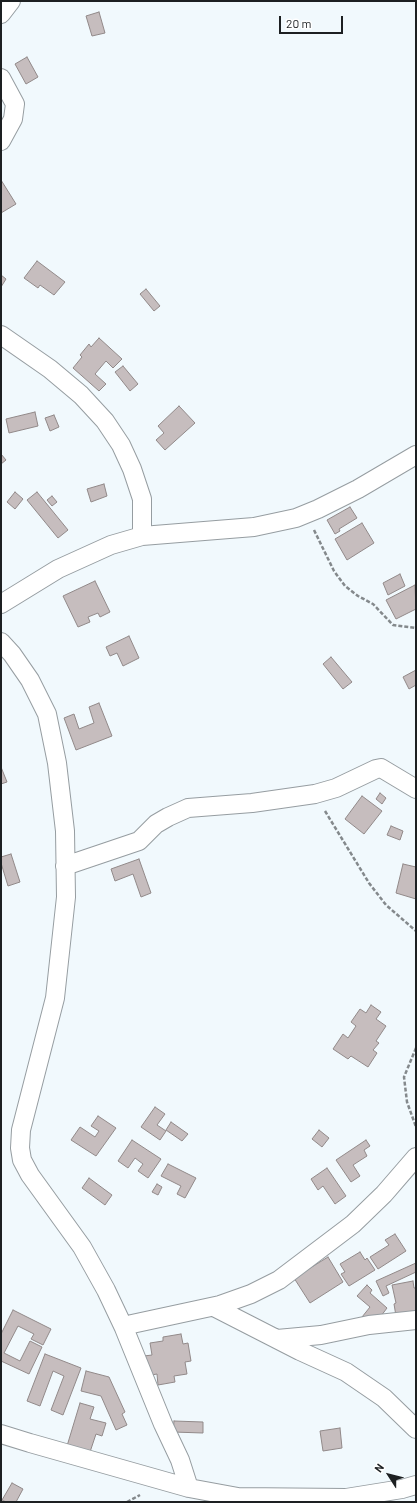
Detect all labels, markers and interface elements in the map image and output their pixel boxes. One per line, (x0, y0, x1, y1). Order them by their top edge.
scale bar (281, 8, 345, 34)
text: 20 m (286, 16, 312, 30)
north arrow (369, 1455, 409, 1495)
text: N (371, 1461, 386, 1474)

